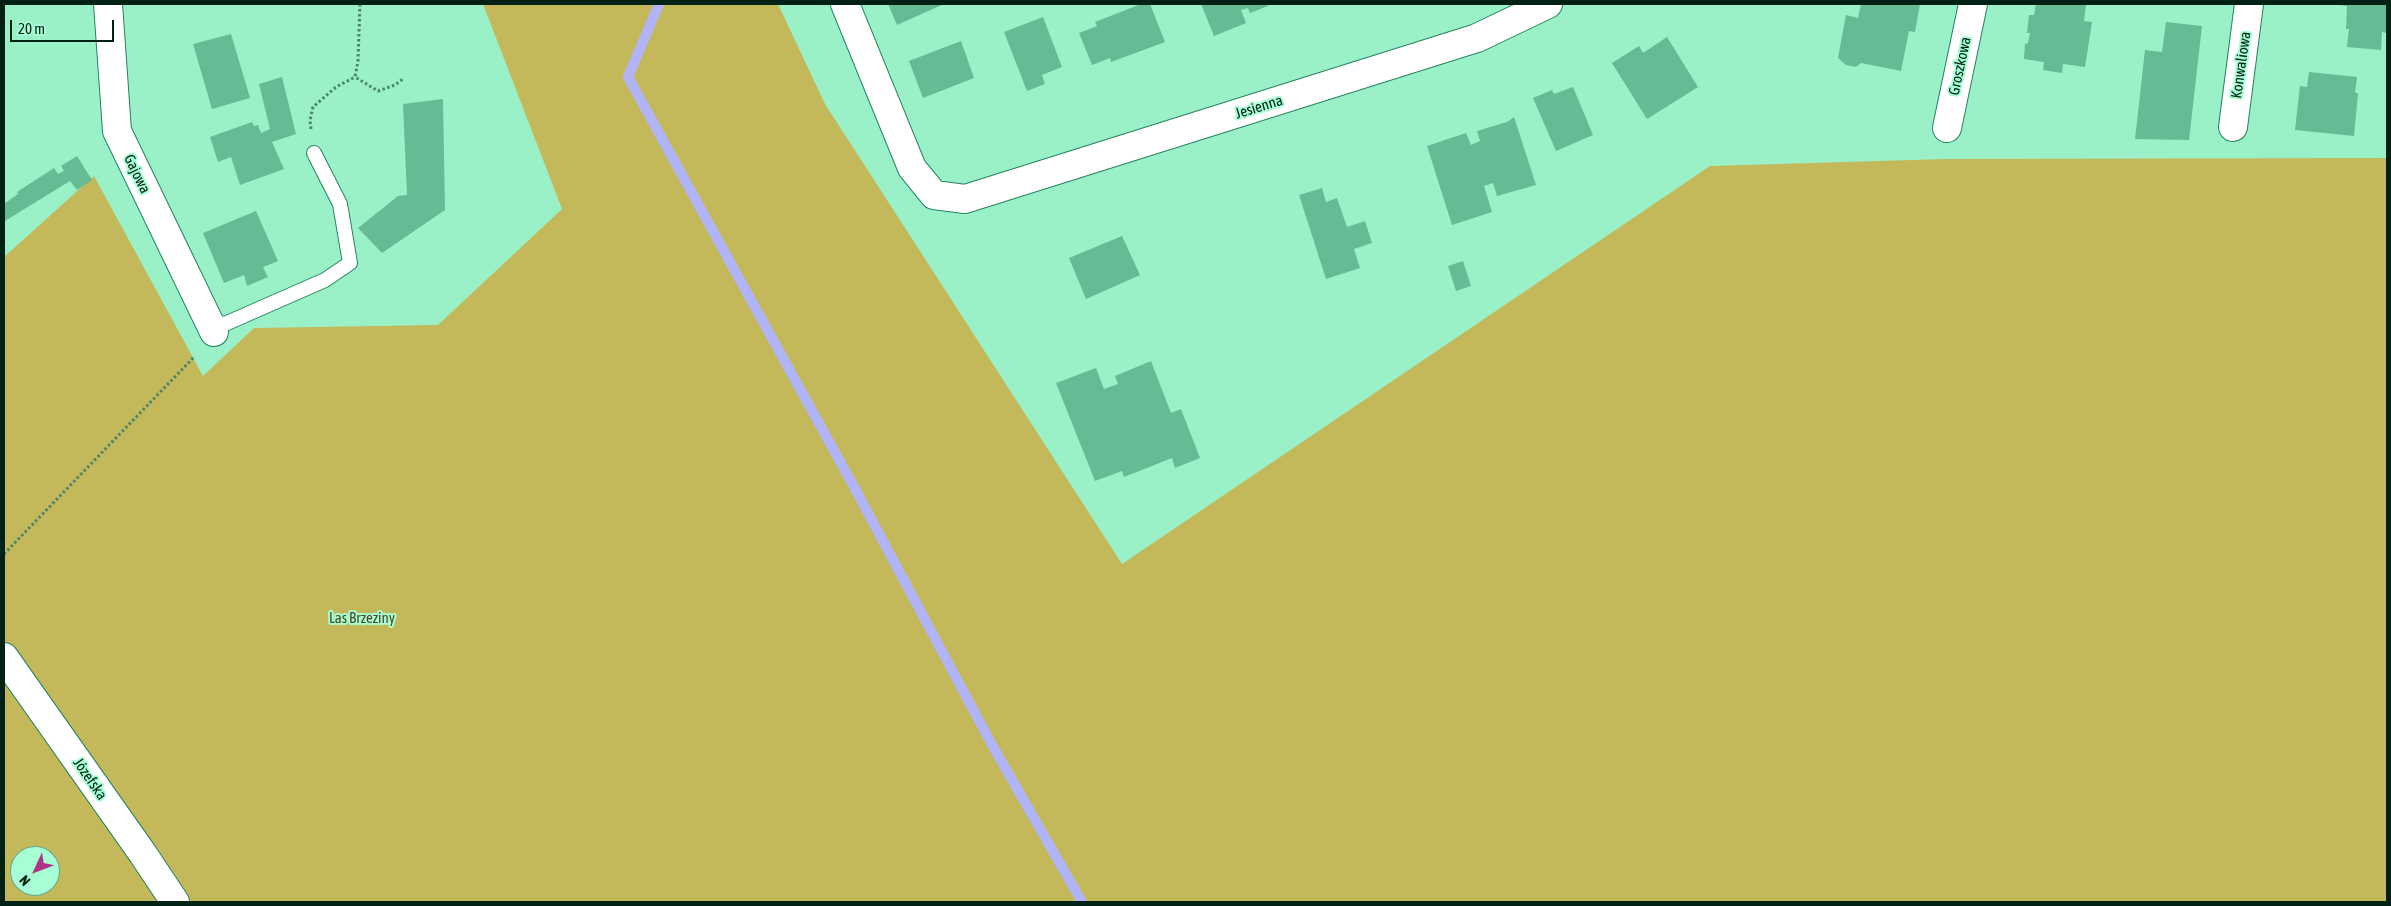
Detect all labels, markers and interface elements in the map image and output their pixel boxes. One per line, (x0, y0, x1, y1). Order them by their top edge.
scale bar (12, 10, 116, 42)
text: 20 m (18, 20, 45, 37)
street label: Konwaliowa (2227, 30, 2255, 100)
street label: Groszkowa (1945, 35, 1975, 97)
street label: Jesienna (1233, 91, 1285, 123)
street label: Gajowa (120, 152, 154, 196)
park label: Las Brzeziny (329, 609, 395, 627)
street label: Józefska (69, 755, 111, 803)
north arrow (10, 846, 60, 896)
text: N (16, 872, 33, 889)

